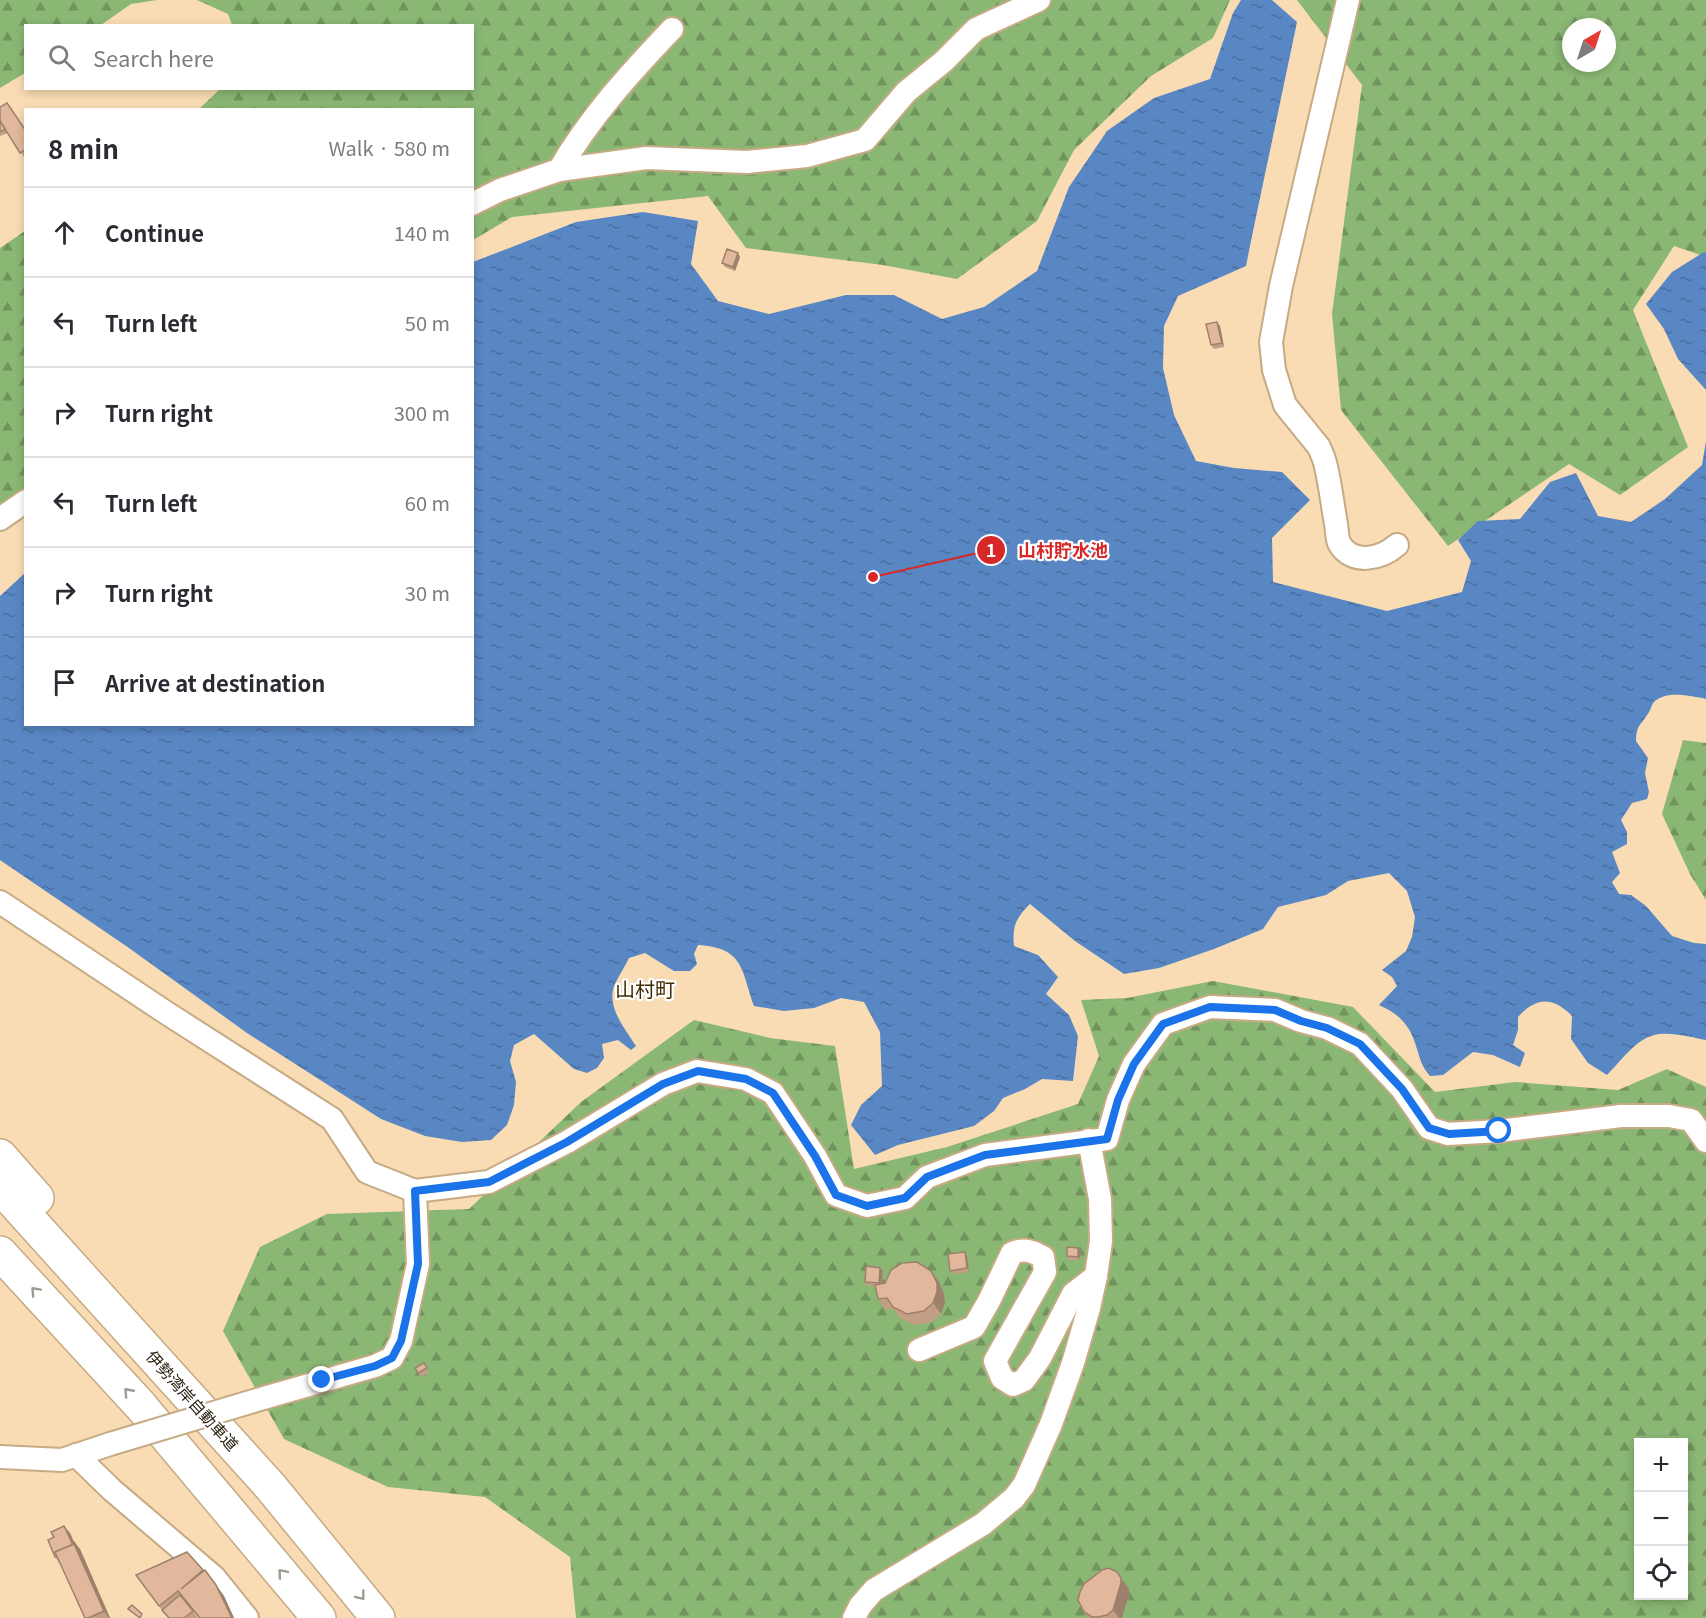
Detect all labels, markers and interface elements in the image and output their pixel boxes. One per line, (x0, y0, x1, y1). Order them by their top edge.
north arrow (1562, 18, 1616, 72)
search box (24, 24, 474, 90)
icon: search (45, 41, 78, 74)
text: Search here (93, 41, 214, 73)
text: 8 min (48, 129, 119, 166)
text: Walk · 580 m (328, 133, 450, 162)
icon: ahead (48, 216, 81, 249)
text: Continue (105, 216, 204, 248)
text: 140 m (394, 218, 450, 247)
icon: left (48, 306, 81, 339)
text: Turn left (105, 306, 197, 338)
text: 50 m (405, 308, 450, 337)
icon: right (48, 396, 81, 429)
text: Turn right (105, 396, 213, 428)
text: 300 m (394, 398, 450, 427)
icon: left (48, 486, 81, 519)
text: Turn left (105, 486, 197, 518)
text: 60 m (405, 488, 450, 517)
callout: 山村貯水池 (976, 532, 1120, 568)
text: 1 (986, 536, 996, 562)
text: 山村貯水池 (1018, 536, 1108, 562)
icon: right (48, 576, 81, 609)
text: Turn right (105, 576, 213, 608)
text: 30 m (405, 578, 450, 607)
icon: arrive (48, 666, 81, 699)
text: Arrive at destination (105, 666, 325, 698)
district label: 山村町 (615, 974, 675, 1003)
route start (1485, 1117, 1511, 1143)
one-way arrow (31, 1287, 42, 1297)
street label: 伊勢湾岸自動車道 (141, 1344, 245, 1456)
route end (308, 1366, 334, 1392)
one-way arrow (124, 1389, 135, 1399)
map controls (1634, 1438, 1688, 1600)
button: + (1634, 1438, 1688, 1492)
button: − (1634, 1492, 1688, 1546)
button: locate (1634, 1546, 1688, 1600)
one-way arrow (278, 1569, 289, 1580)
one-way arrow (354, 1589, 365, 1600)

